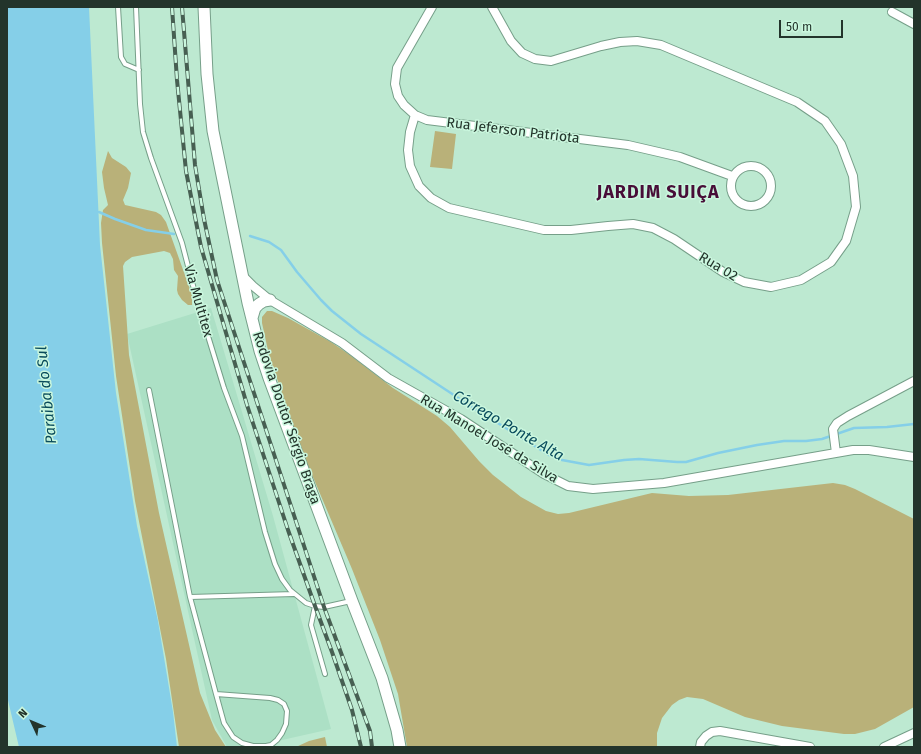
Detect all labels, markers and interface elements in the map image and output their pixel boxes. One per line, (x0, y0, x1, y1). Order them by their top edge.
scale bar (781, 12, 845, 38)
text: 50 m (786, 20, 812, 34)
street label: Rua Jeferson Patriota (445, 114, 581, 148)
district label: JARDIM SUIÇA (596, 182, 720, 204)
street label: Rua 02 (695, 249, 741, 285)
street label: Via Multitex (180, 263, 216, 339)
street label: Rodovia Doutor Sérgio Braga (248, 329, 324, 507)
water label: Paraiba do Sul (33, 345, 61, 445)
water label: Córrego Ponte Alta (449, 387, 567, 465)
street label: Rua Manoel José da Silva (417, 391, 561, 487)
north arrow (12, 702, 52, 742)
text: N (16, 706, 30, 720)

